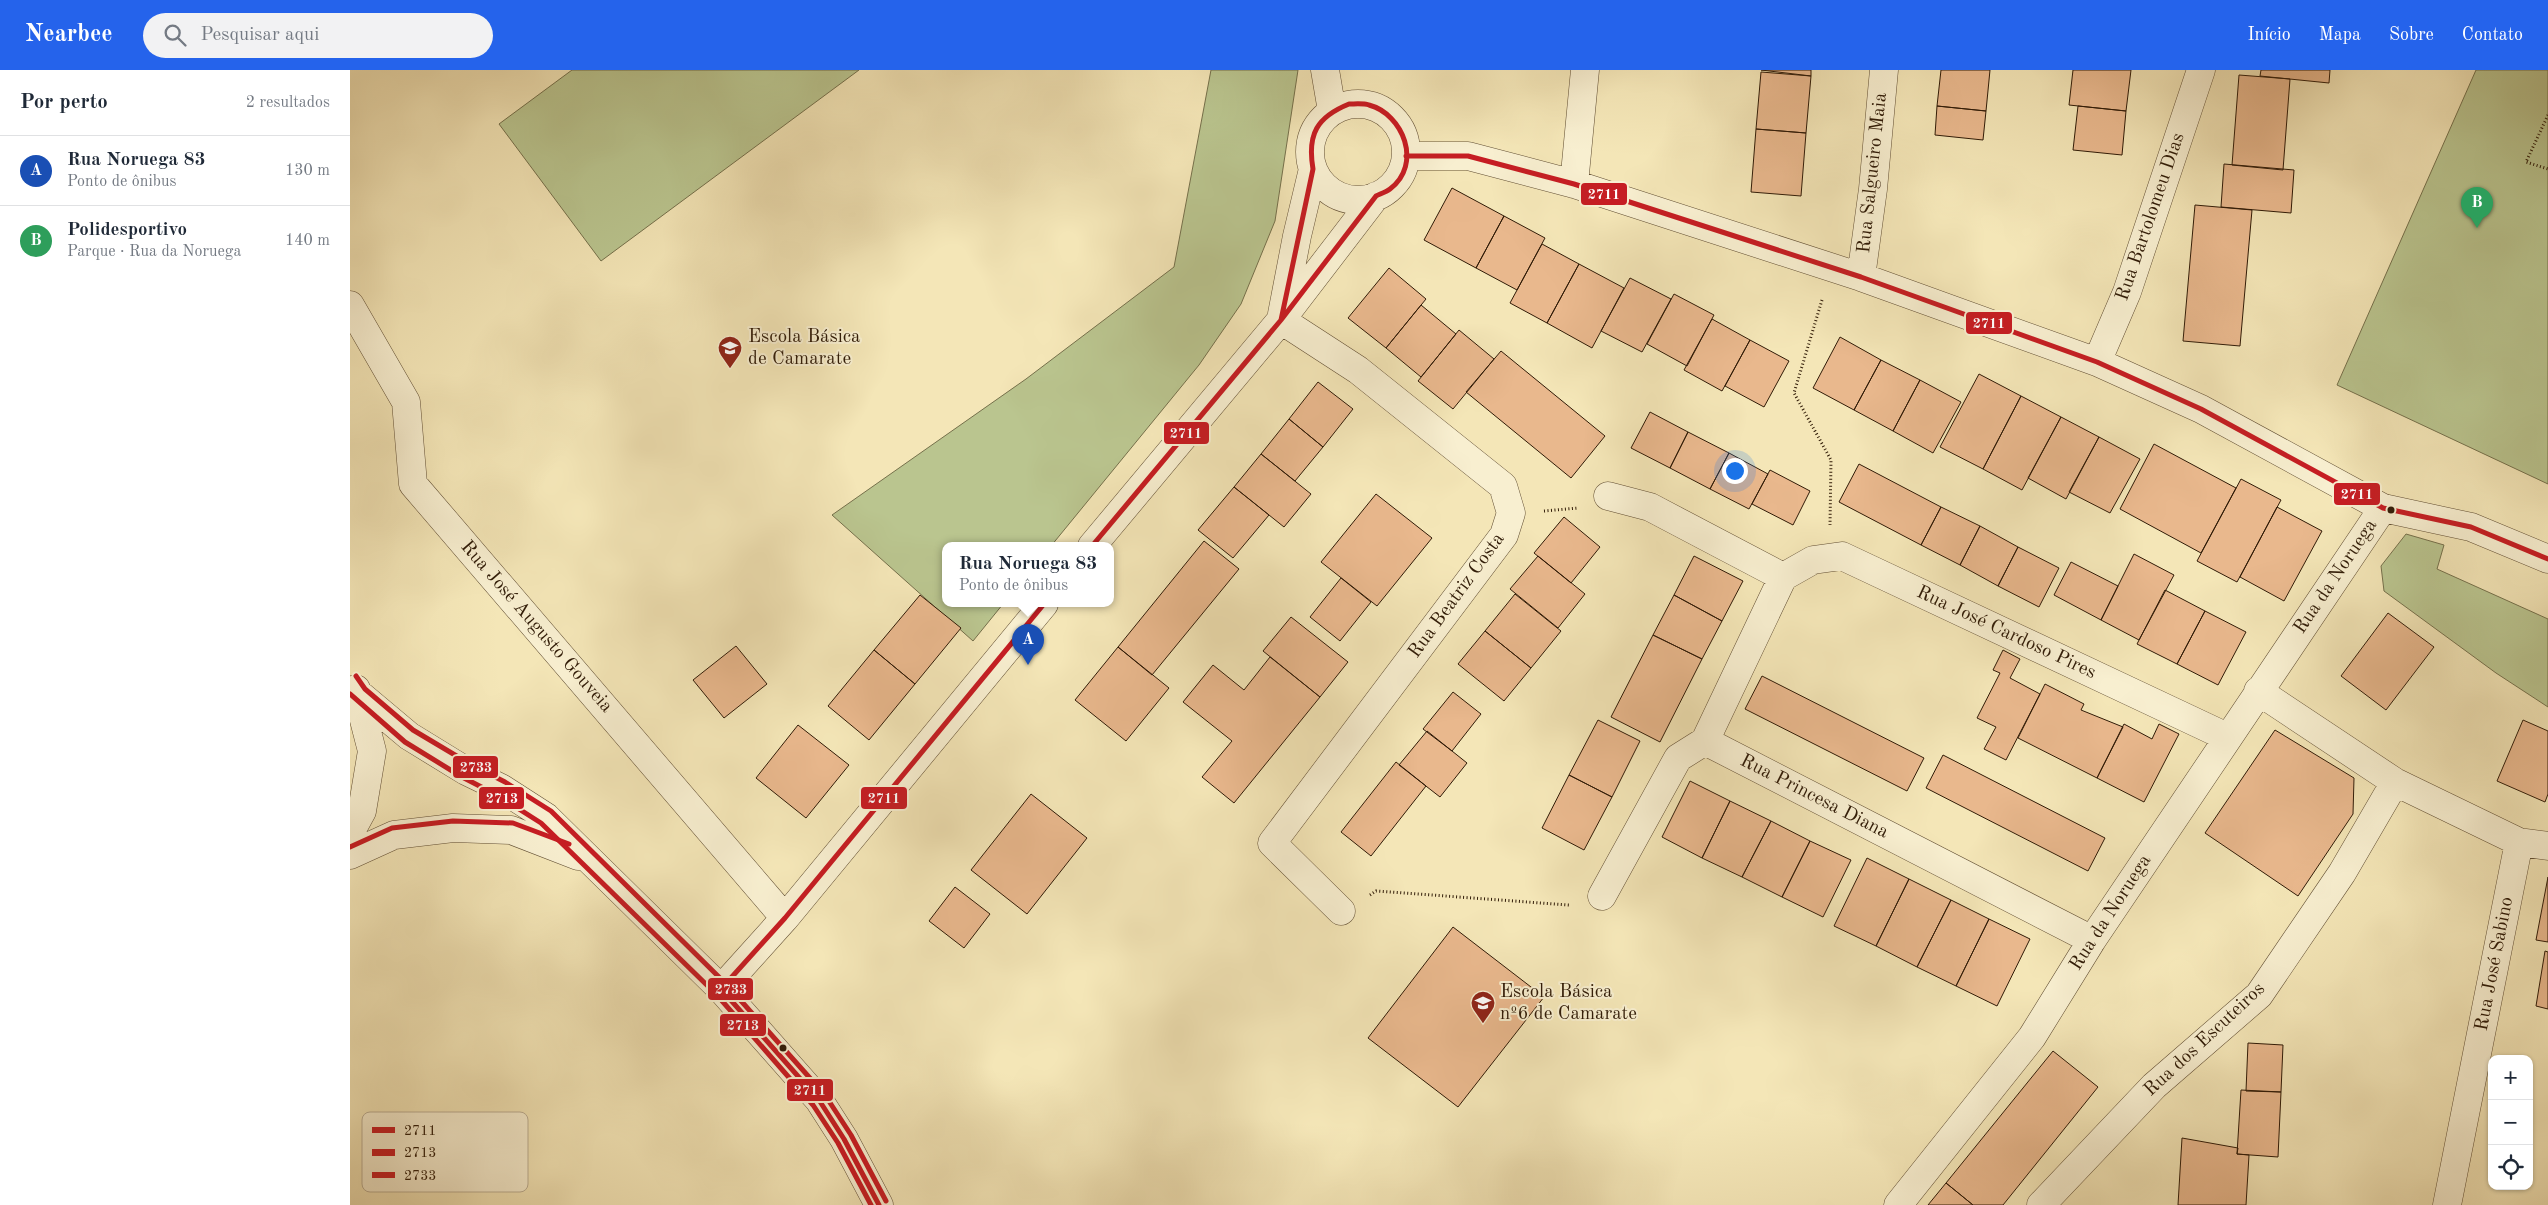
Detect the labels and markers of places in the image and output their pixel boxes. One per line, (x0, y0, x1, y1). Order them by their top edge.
pin: B (2461, 187, 2493, 228)
place label: Escola Básica de Camarate (748, 328, 861, 369)
school or university icon: Escola Básica de Camarate (717, 335, 743, 369)
unlabelled marker (2386, 505, 2396, 515)
pin: A (1012, 624, 1044, 665)
place label: Escola Básica nº6 de Camarate (1500, 983, 1637, 1024)
school or university icon: Escola Básica nº6 de Camarate (1470, 990, 1496, 1024)
unlabelled marker (778, 1043, 788, 1053)

